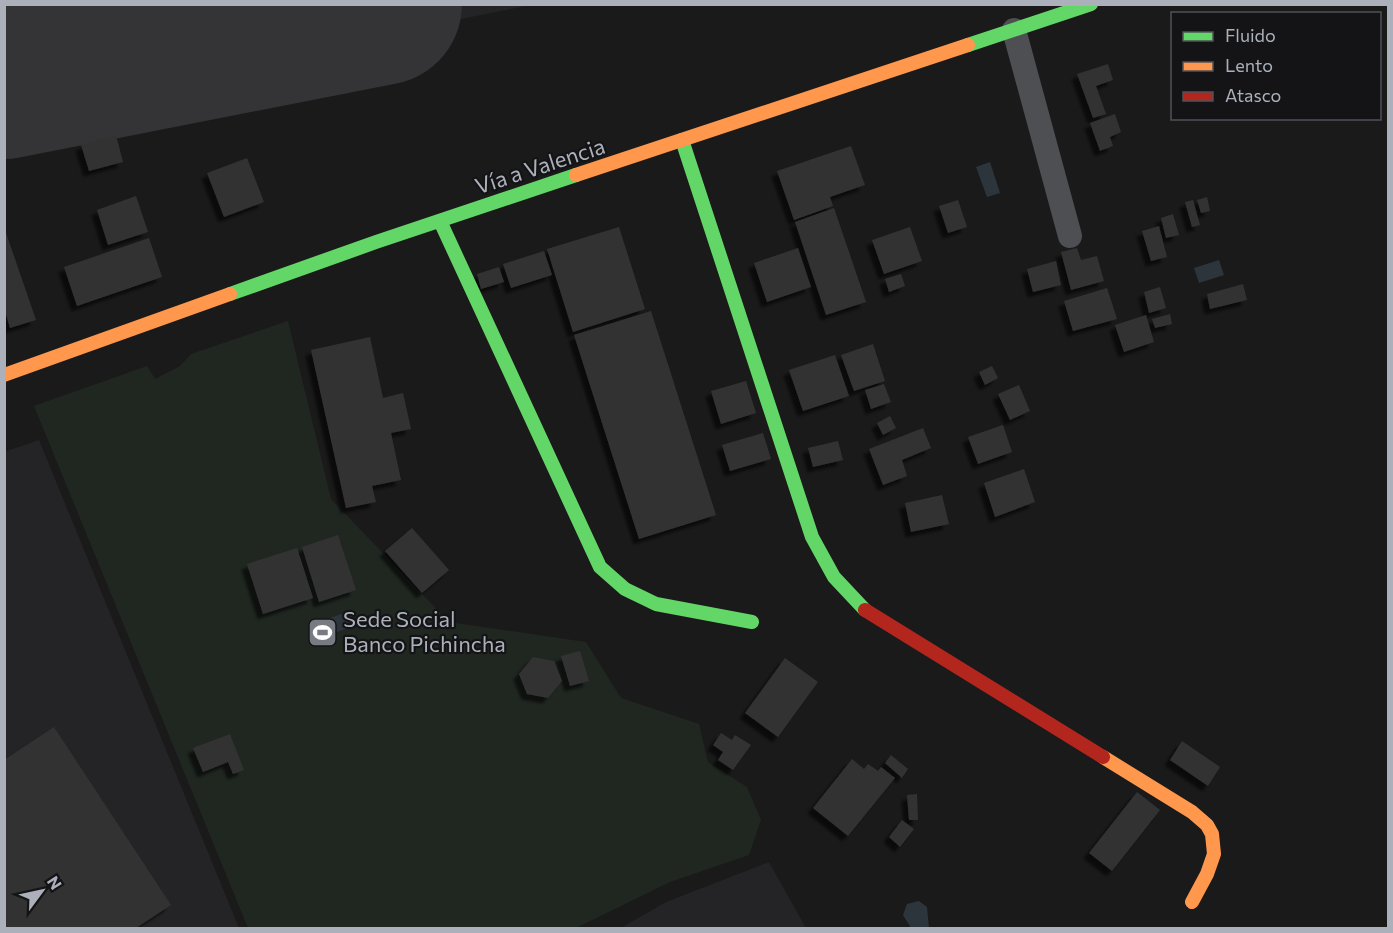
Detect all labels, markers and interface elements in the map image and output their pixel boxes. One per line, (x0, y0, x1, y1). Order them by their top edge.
legend (1171, 12, 1381, 120)
text: Fluido (1225, 24, 1276, 46)
text: Lento (1225, 54, 1273, 76)
text: Atasco (1225, 84, 1281, 106)
street label: Vía a Valencia (471, 132, 608, 199)
place label: Sede Social Banco Pichincha (343, 605, 506, 657)
sports icon: Sede Social Banco Pichincha (306, 616, 338, 648)
north arrow (12, 861, 72, 921)
text: N (44, 872, 66, 893)

